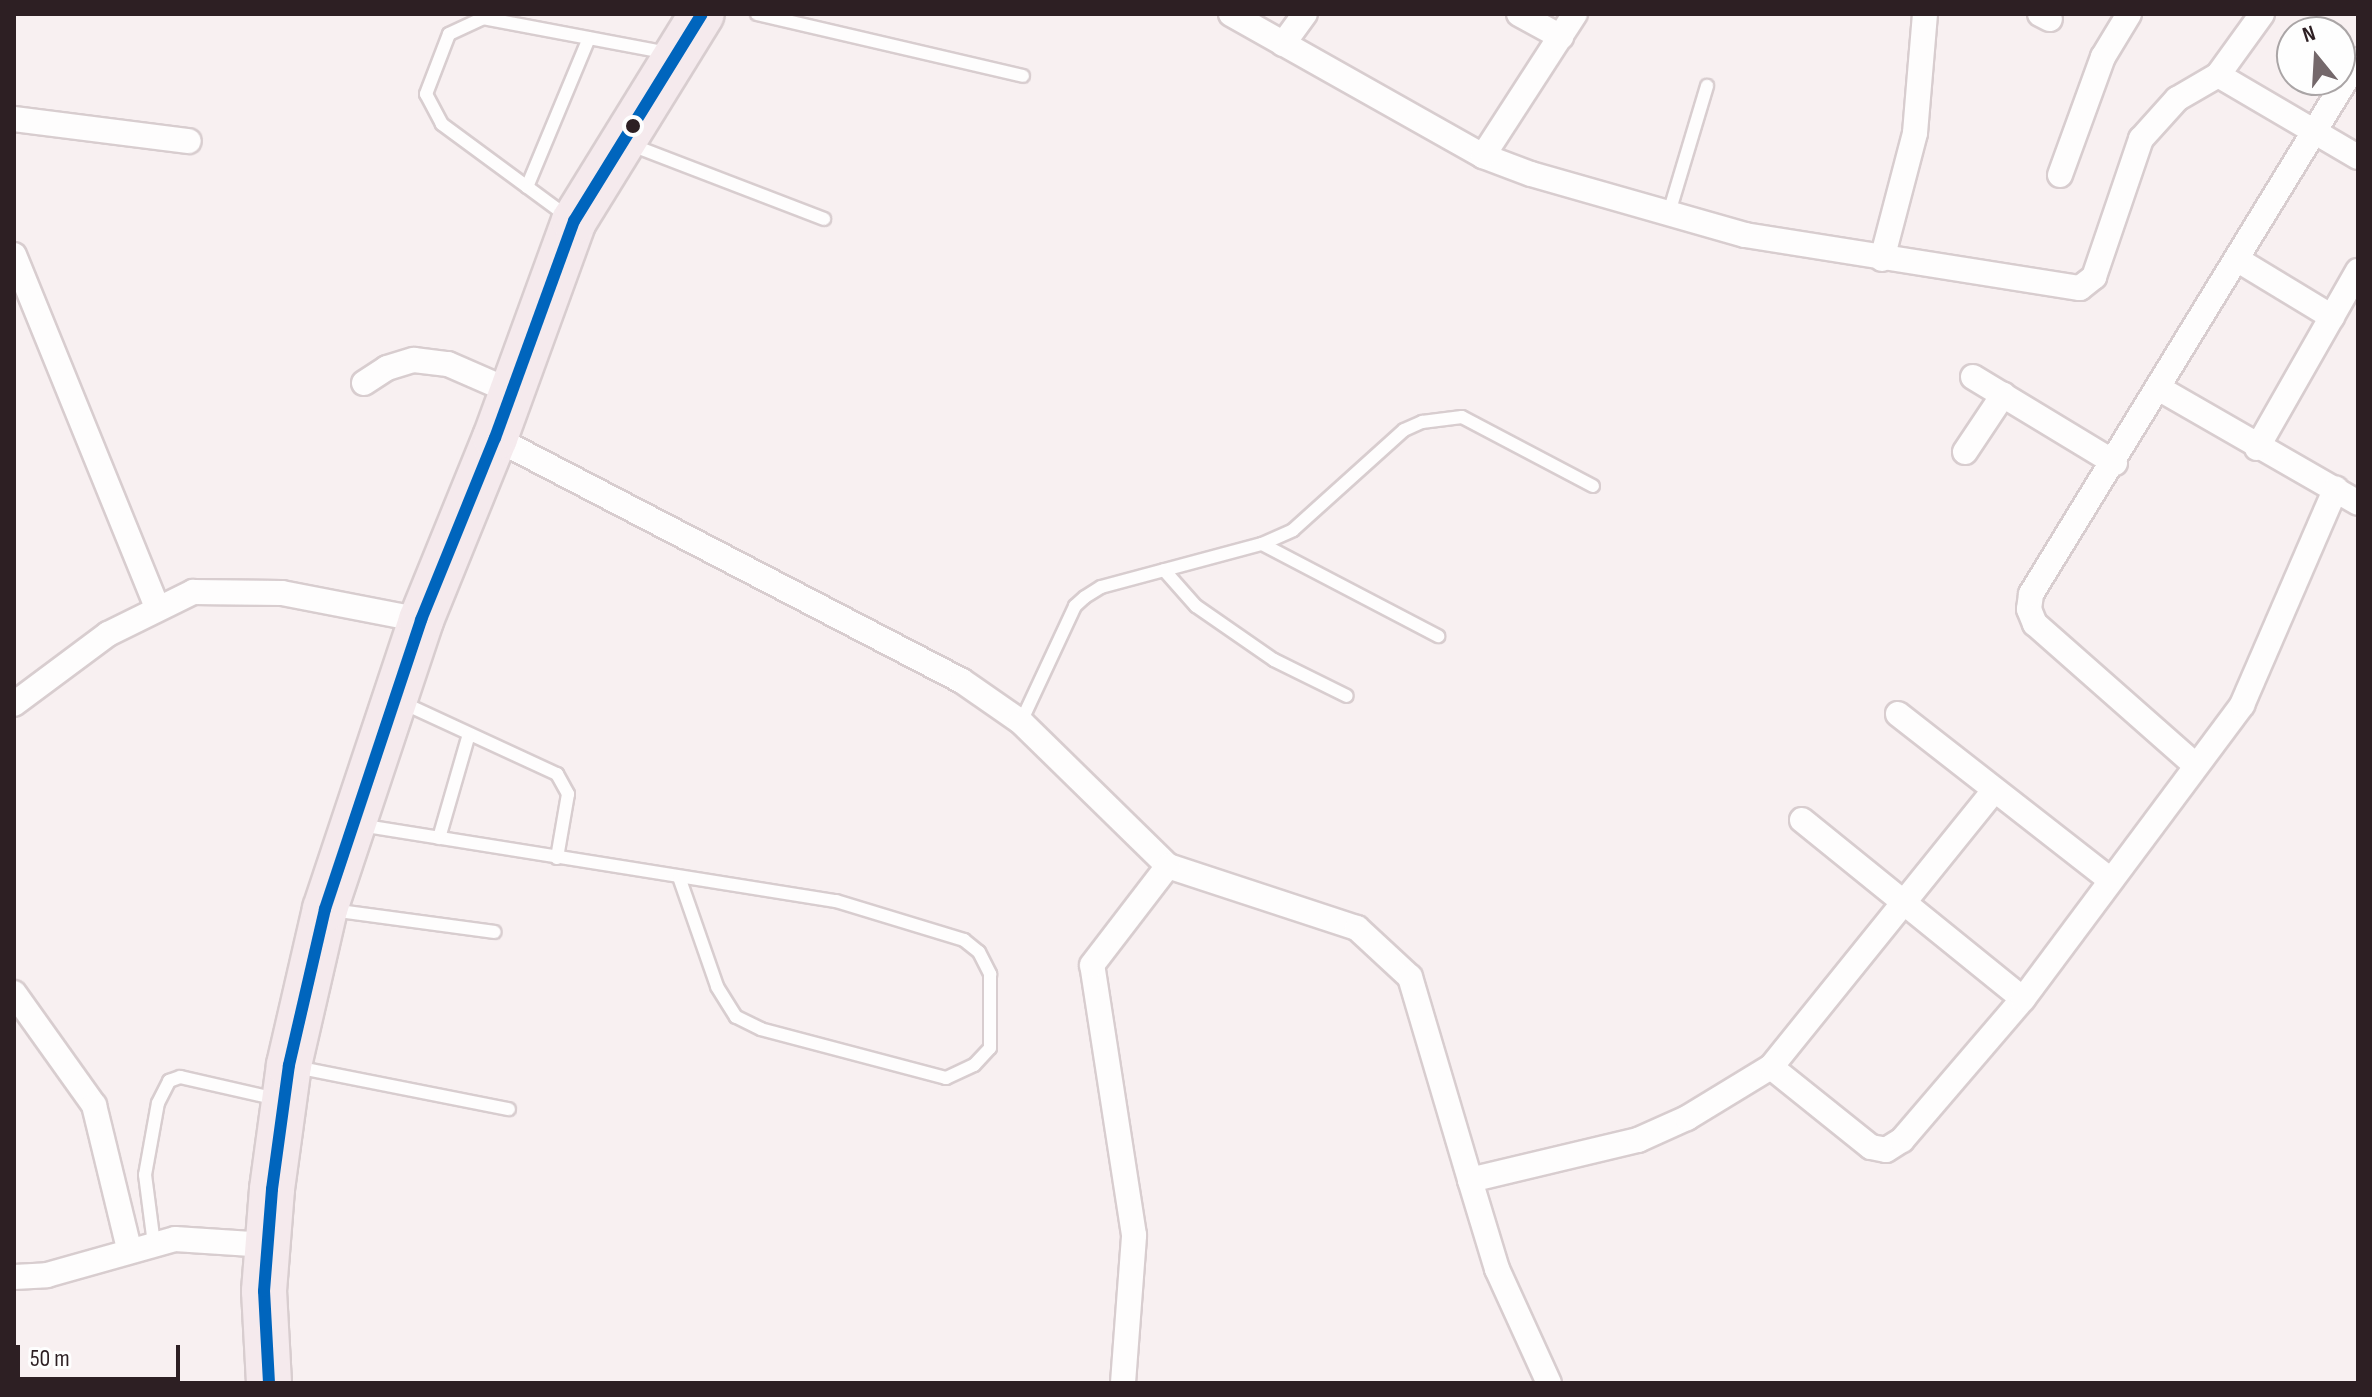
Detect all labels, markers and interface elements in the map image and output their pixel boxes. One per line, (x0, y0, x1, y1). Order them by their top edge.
north arrow (2276, 16, 2356, 96)
text: N (2299, 20, 2319, 49)
unlabelled marker (625, 118, 641, 134)
scale bar (20, 1329, 184, 1379)
text: 50 m (30, 1344, 70, 1373)

